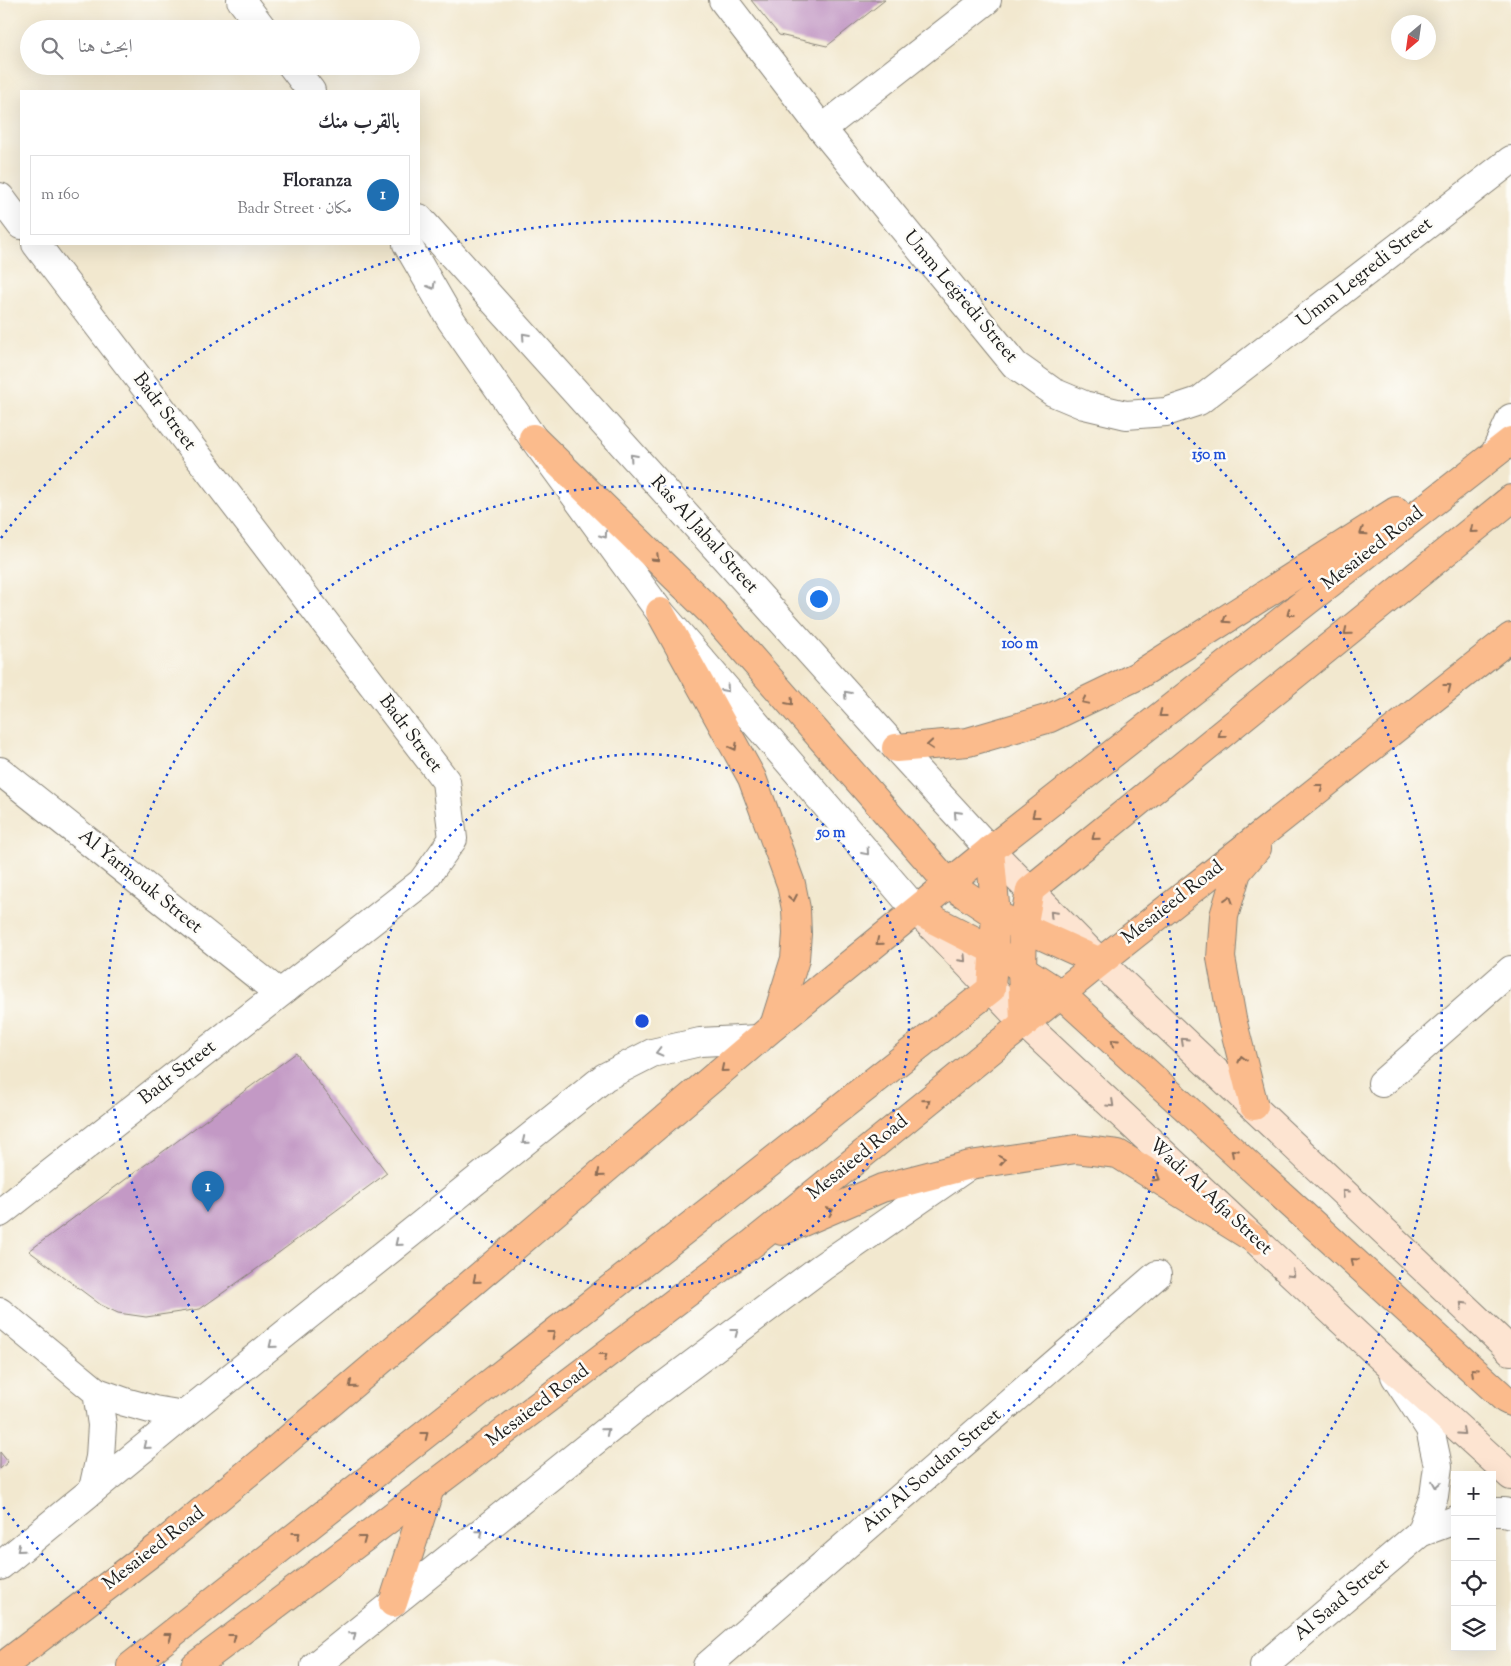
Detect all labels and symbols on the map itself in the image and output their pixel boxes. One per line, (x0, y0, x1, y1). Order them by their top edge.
north arrow (1391, 15, 1436, 60)
street label: Umm Legredi Street (1291, 211, 1439, 335)
street label: Umm Legredi Street (896, 225, 1024, 370)
one-way arrow (425, 281, 435, 290)
one-way arrow (522, 332, 531, 341)
street label: Badr Street (126, 367, 203, 457)
text: 150 m (1192, 445, 1226, 466)
one-way arrow (630, 453, 639, 462)
street label: Ras Al Jabal Street (644, 470, 765, 600)
street label: Mesaieed Road (1316, 500, 1430, 597)
one-way arrow (1470, 524, 1479, 532)
one-way arrow (1359, 526, 1368, 536)
one-way arrow (598, 529, 607, 539)
one-way arrow (650, 552, 659, 561)
your location (806, 586, 832, 612)
one-way arrow (1287, 608, 1296, 616)
one-way arrow (1222, 613, 1231, 623)
one-way arrow (1344, 627, 1353, 635)
text: 100 m (1002, 634, 1039, 655)
one-way arrow (1442, 683, 1451, 692)
one-way arrow (721, 684, 730, 693)
street label: Badr Street (372, 689, 449, 779)
one-way arrow (844, 691, 853, 700)
one-way arrow (1081, 695, 1090, 705)
one-way arrow (784, 697, 793, 706)
one-way arrow (1159, 708, 1168, 717)
one-way arrow (1218, 729, 1227, 737)
one-way arrow (926, 739, 934, 750)
one-way arrow (728, 741, 738, 750)
one-way arrow (1314, 785, 1323, 793)
one-way arrow (1032, 809, 1041, 817)
one-way arrow (954, 811, 963, 820)
street label: Al Yarmouk Street (72, 823, 208, 941)
text: 50 m (816, 823, 846, 844)
one-way arrow (1091, 832, 1100, 841)
one-way arrow (861, 847, 870, 856)
street label: Mesaieed Road (1116, 854, 1230, 951)
one-way arrow (788, 893, 798, 902)
one-way arrow (1224, 896, 1234, 904)
one-way arrow (1050, 911, 1059, 920)
one-way arrow (876, 936, 885, 944)
one-way arrow (957, 953, 966, 962)
centre of rings (633, 1012, 651, 1030)
street label: Badr Street (134, 1034, 223, 1112)
one-way arrow (1181, 1038, 1190, 1047)
one-way arrow (1110, 1039, 1119, 1048)
one-way arrow (655, 1046, 664, 1057)
one-way arrow (1238, 1055, 1248, 1063)
one-way arrow (720, 1063, 729, 1072)
one-way arrow (1105, 1098, 1114, 1107)
one-way arrow (921, 1100, 930, 1108)
street label: Mesaieed Road (802, 1109, 914, 1207)
street label: Wadi Al Afja Street (1142, 1132, 1278, 1262)
one-way arrow (522, 1136, 531, 1144)
one-way arrow (1230, 1149, 1239, 1158)
one-way arrow (998, 1156, 1007, 1166)
one-way arrow (597, 1169, 606, 1177)
pin: 1 (192, 1171, 224, 1212)
one-way arrow (1152, 1171, 1161, 1181)
one-way arrow (1342, 1190, 1351, 1199)
one-way arrow (825, 1206, 834, 1217)
one-way arrow (395, 1238, 404, 1247)
one-way arrow (1351, 1258, 1360, 1267)
one-way arrow (1286, 1268, 1295, 1277)
one-way arrow (473, 1274, 482, 1282)
one-way arrow (1460, 1302, 1469, 1311)
one-way arrow (729, 1329, 739, 1338)
one-way arrow (546, 1332, 555, 1340)
one-way arrow (268, 1339, 277, 1348)
one-way arrow (598, 1353, 608, 1362)
street label: Mesaieed Road (481, 1358, 595, 1454)
one-way arrow (1471, 1367, 1480, 1376)
one-way arrow (349, 1379, 358, 1388)
street label: Ain Al Soudan Street (856, 1402, 1008, 1539)
one-way arrow (1457, 1426, 1466, 1435)
one-way arrow (601, 1428, 610, 1437)
one-way arrow (419, 1431, 428, 1440)
one-way arrow (143, 1441, 152, 1449)
one-way arrow (1431, 1480, 1441, 1488)
street label: Mesaieed Road (97, 1500, 211, 1597)
one-way arrow (474, 1531, 483, 1539)
one-way arrow (291, 1533, 300, 1541)
one-way arrow (357, 1536, 366, 1544)
one-way arrow (17, 1543, 26, 1552)
street label: Al Saad Street (1288, 1552, 1396, 1648)
one-way arrow (348, 1632, 357, 1641)
one-way arrow (163, 1633, 172, 1641)
one-way arrow (227, 1634, 236, 1642)

